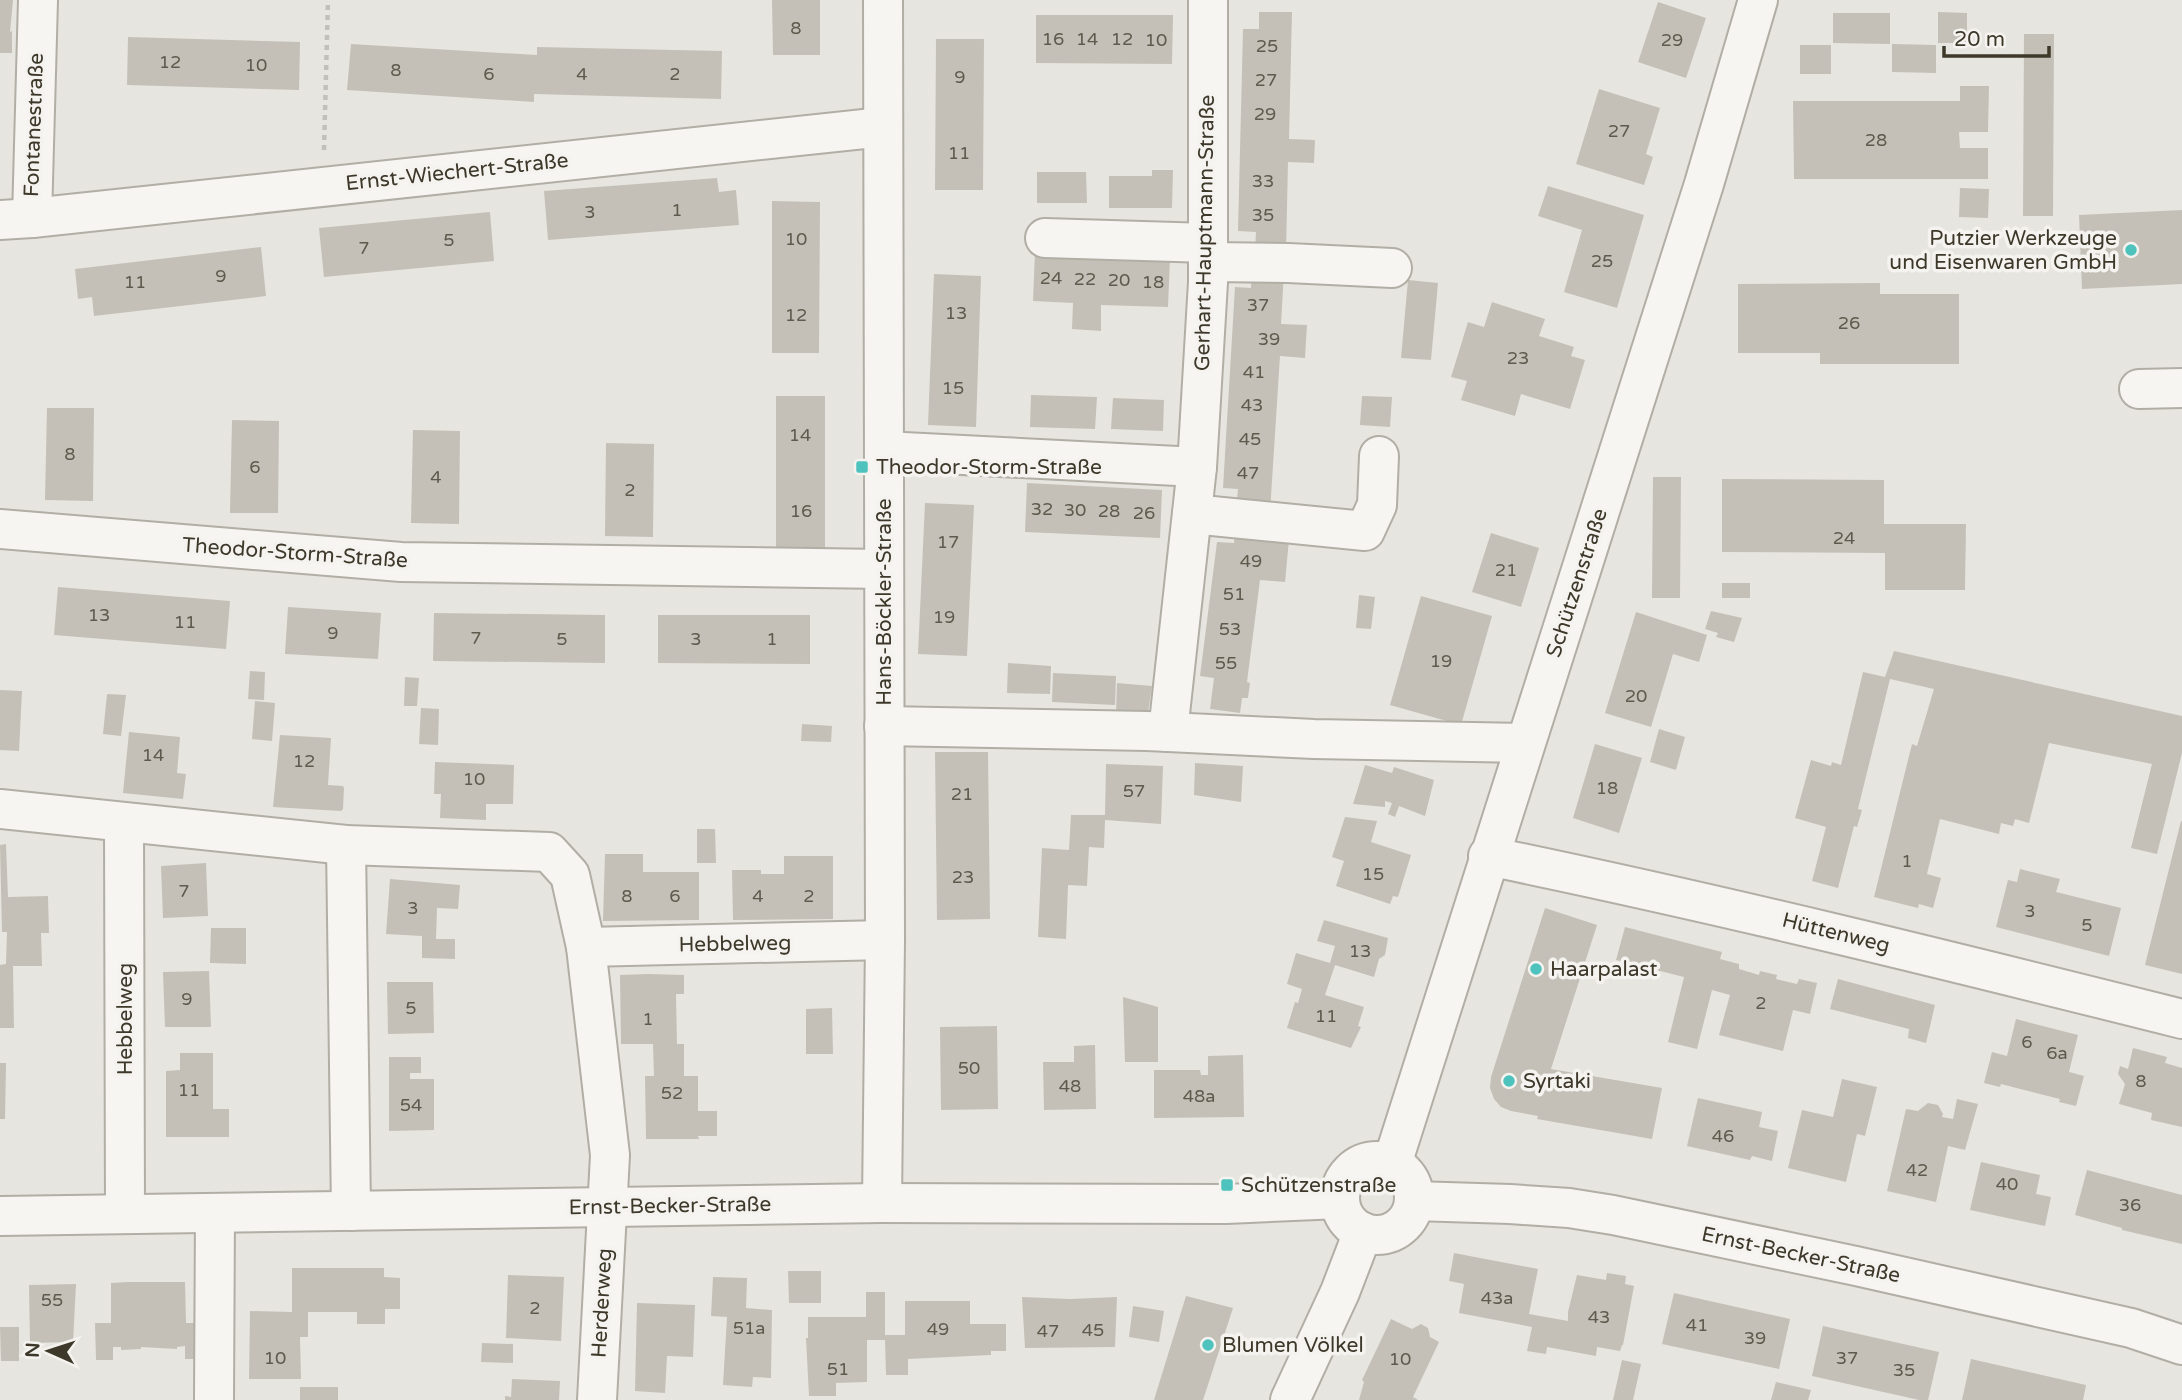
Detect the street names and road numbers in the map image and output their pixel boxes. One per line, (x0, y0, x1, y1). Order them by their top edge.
street label: Fontanestraße (19, 52, 49, 198)
street label: Gerhart-Hauptmann-Straße (1190, 94, 1220, 371)
street label: Ernst-Wiechert-Straße (344, 148, 570, 196)
street label: Hans-Böckler-Straße (872, 498, 897, 706)
street label: Schützenstraße (1541, 505, 1613, 661)
street label: Theodor-Storm-Straße (181, 533, 409, 573)
street label: Hüttenweg (1779, 908, 1893, 958)
street label: Hebbelweg (678, 931, 792, 957)
street label: Hebbelweg (113, 963, 138, 1075)
street label: Ernst-Becker-Straße (569, 1192, 772, 1220)
street label: Ernst-Becker-Straße (1699, 1222, 1903, 1288)
street label: Herderweg (587, 1247, 617, 1359)

